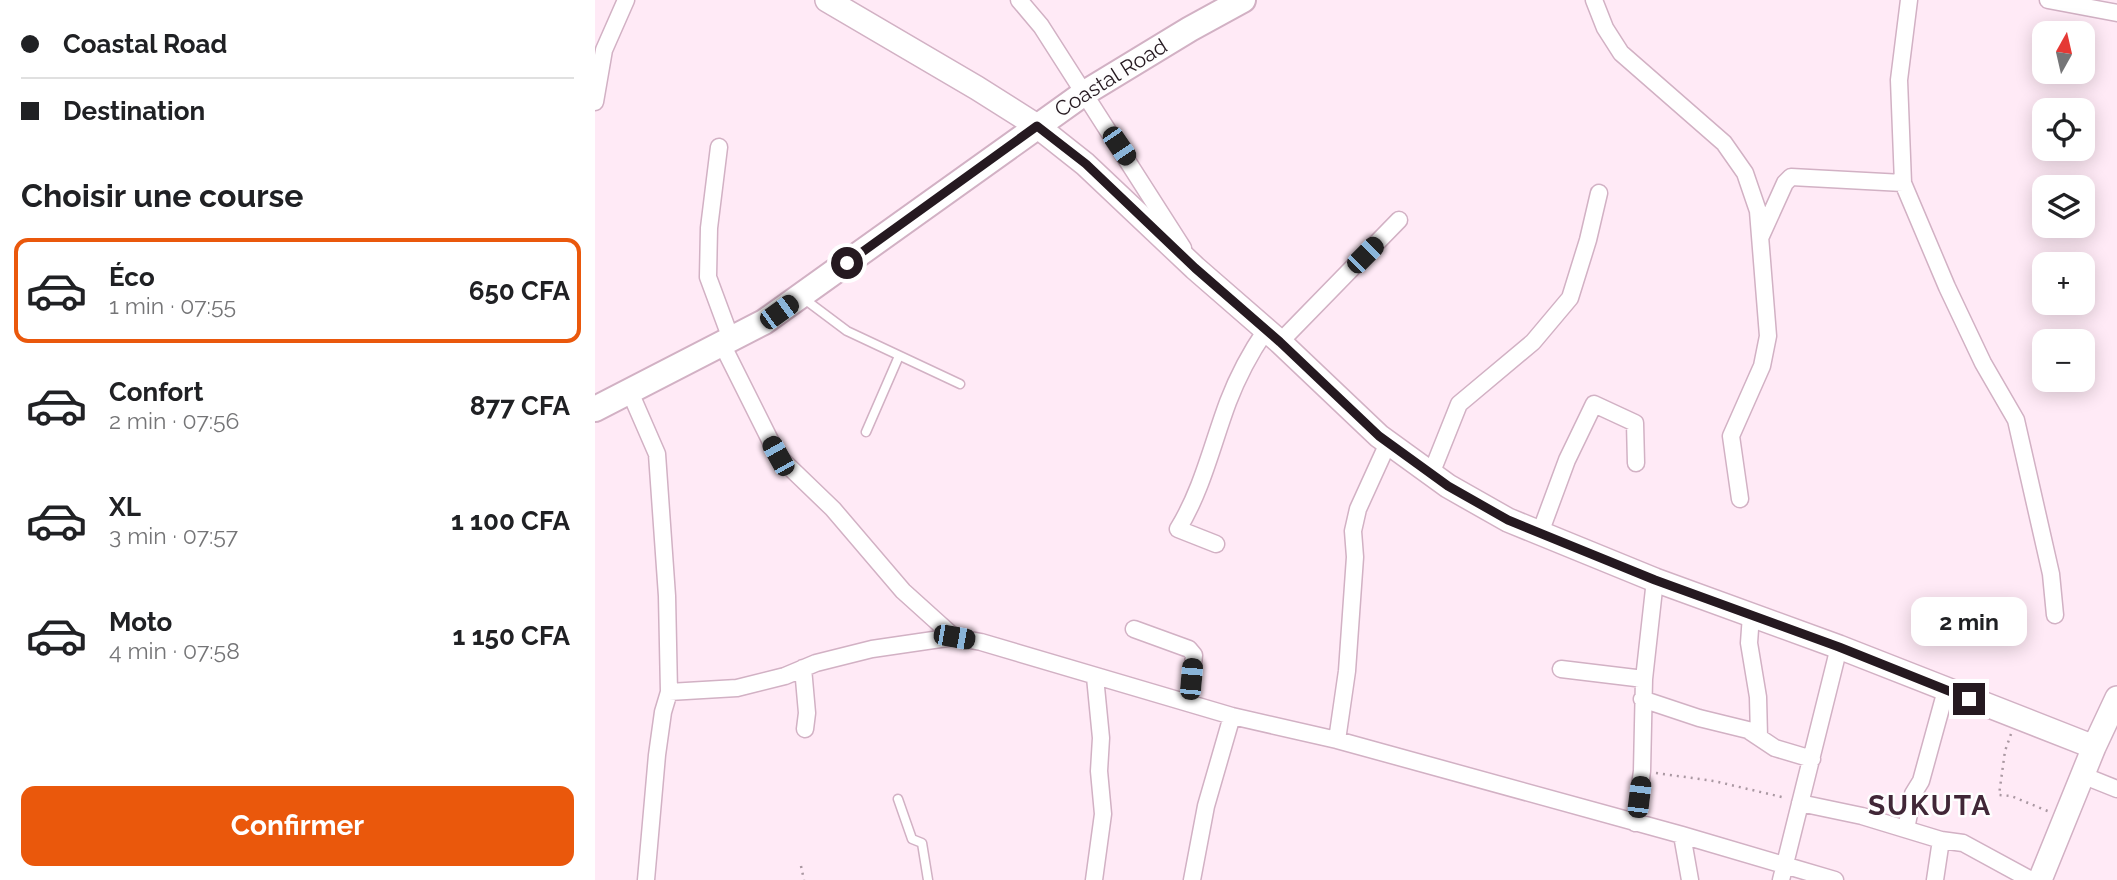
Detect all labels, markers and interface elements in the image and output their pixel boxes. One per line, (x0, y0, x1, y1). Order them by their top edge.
north arrow (2032, 21, 2095, 84)
map controls (2032, 21, 2095, 392)
text: Coastal Road (63, 29, 227, 59)
street label: Coastal Road (1050, 33, 1172, 122)
text: Destination (63, 96, 205, 126)
button: locate (2032, 98, 2095, 161)
car (1099, 123, 1140, 169)
button: layers (2032, 175, 2095, 238)
text: Choisir une course (21, 177, 304, 214)
car (1343, 233, 1388, 277)
route start (831, 247, 863, 279)
button: + (2032, 252, 2095, 315)
icon: car (25, 259, 88, 322)
text: Éco (109, 262, 155, 292)
text: 650 CFA (469, 276, 570, 306)
car (756, 291, 803, 333)
text: 1 min · 07:55 (109, 292, 236, 319)
button: − (2032, 329, 2095, 392)
icon: car (25, 374, 88, 437)
text: Confort (109, 377, 203, 407)
text: 877 CFA (470, 391, 570, 421)
text: 2 min · 07:56 (109, 407, 239, 434)
car (759, 433, 798, 479)
icon: car (25, 489, 88, 552)
text: XL (109, 492, 141, 522)
text: 1 100 CFA (451, 506, 570, 536)
text: 3 min · 07:57 (109, 522, 238, 549)
callout: 2 min (1911, 598, 2027, 646)
icon: car (25, 604, 88, 667)
text: Moto (109, 607, 172, 637)
text: 2 min (1939, 608, 1999, 635)
text: 1 150 CFA (453, 621, 570, 651)
car (932, 623, 977, 651)
text: 4 min · 07:58 (109, 637, 240, 664)
car (1179, 657, 1204, 701)
route end (1953, 683, 1985, 715)
car (1627, 775, 1652, 819)
button: Confirmer (21, 786, 574, 866)
district label: SUKUTA (1868, 789, 1992, 822)

